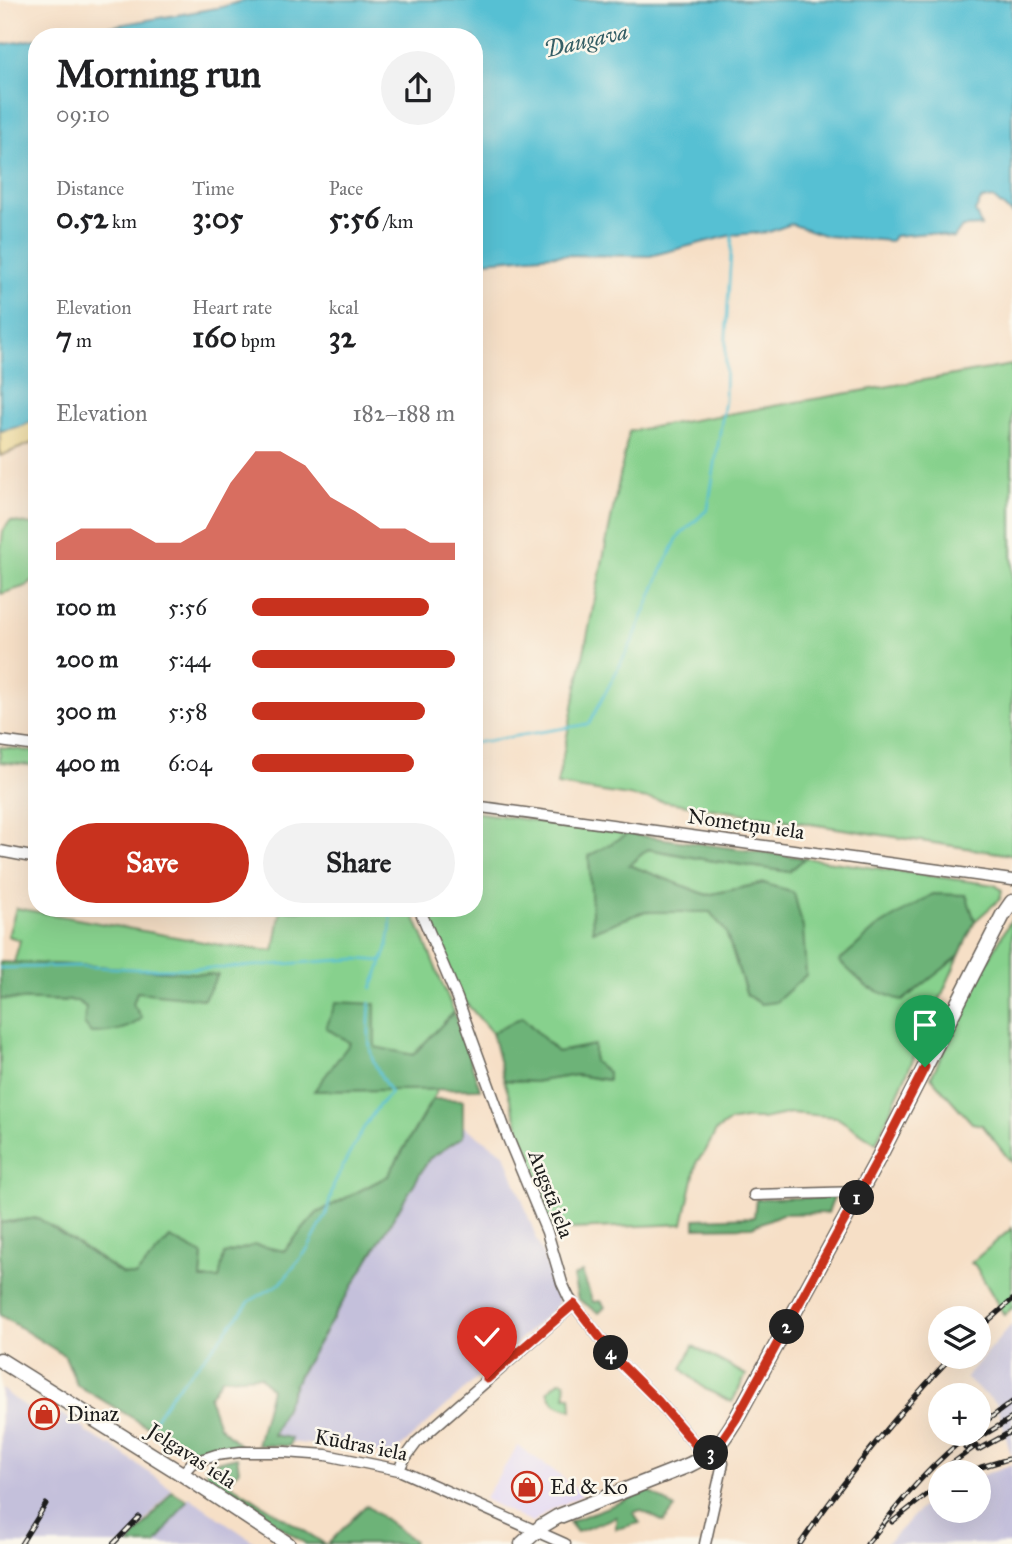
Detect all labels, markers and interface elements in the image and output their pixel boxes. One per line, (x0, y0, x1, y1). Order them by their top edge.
water label: Daugava (541, 17, 631, 63)
text: Morning run (56, 51, 261, 97)
button: share (381, 51, 455, 125)
text: 09:10 (56, 100, 110, 128)
text: Distance (56, 177, 124, 200)
text: Time (192, 177, 234, 200)
text: Pace (329, 177, 363, 200)
text: 0.52 (56, 200, 108, 236)
text: 3:05 (192, 200, 243, 236)
text: 5:56 (329, 200, 380, 236)
text: km (108, 210, 137, 233)
text: /km (380, 210, 414, 233)
text: Elevation (56, 296, 131, 319)
text: Heart rate (192, 296, 272, 319)
text: kcal (329, 296, 359, 319)
text: 7 (56, 319, 72, 355)
text: 160 (192, 319, 237, 355)
text: 32 (329, 319, 355, 355)
text: m (72, 329, 92, 352)
text: bpm (237, 329, 276, 352)
text: Elevation (56, 399, 147, 427)
text: 182–188 m (352, 399, 455, 427)
text: 100 m (56, 593, 116, 621)
text: 5:56 (168, 593, 207, 621)
text: 200 m (56, 645, 118, 673)
text: 5:44 (168, 645, 210, 673)
text: 300 m (56, 697, 116, 725)
text: 5:58 (168, 697, 207, 725)
text: 400 m (56, 749, 120, 777)
text: 6:04 (168, 749, 212, 777)
street label: Nometņu iela (686, 803, 806, 845)
button: Save (56, 823, 249, 903)
button: Share (263, 823, 455, 903)
pin (895, 995, 955, 1067)
icon: arrive (906, 1006, 944, 1044)
street label: Augstā iela (522, 1145, 580, 1242)
pin: 1 (840, 1180, 874, 1216)
text: 1 (853, 1186, 860, 1209)
map controls (928, 1306, 991, 1523)
button: layers (928, 1306, 991, 1369)
pin (457, 1307, 517, 1379)
pin: 2 (770, 1310, 804, 1344)
text: 2 (782, 1315, 791, 1338)
icon: check (468, 1318, 506, 1356)
pin: 4 (594, 1336, 628, 1370)
text: 4 (605, 1341, 616, 1364)
button: + (928, 1383, 991, 1446)
shop icon: Dinaz (27, 1397, 61, 1431)
place label: Dinaz (67, 1401, 120, 1427)
street label: Jelgavas iela (141, 1416, 242, 1494)
street label: Kūdras iela (312, 1423, 410, 1467)
pin: 3 (694, 1436, 728, 1470)
text: 3 (707, 1441, 714, 1464)
button: − (928, 1460, 991, 1523)
shop icon: Ed & Ko (510, 1470, 544, 1504)
place label: Ed & Ko (550, 1474, 628, 1500)

